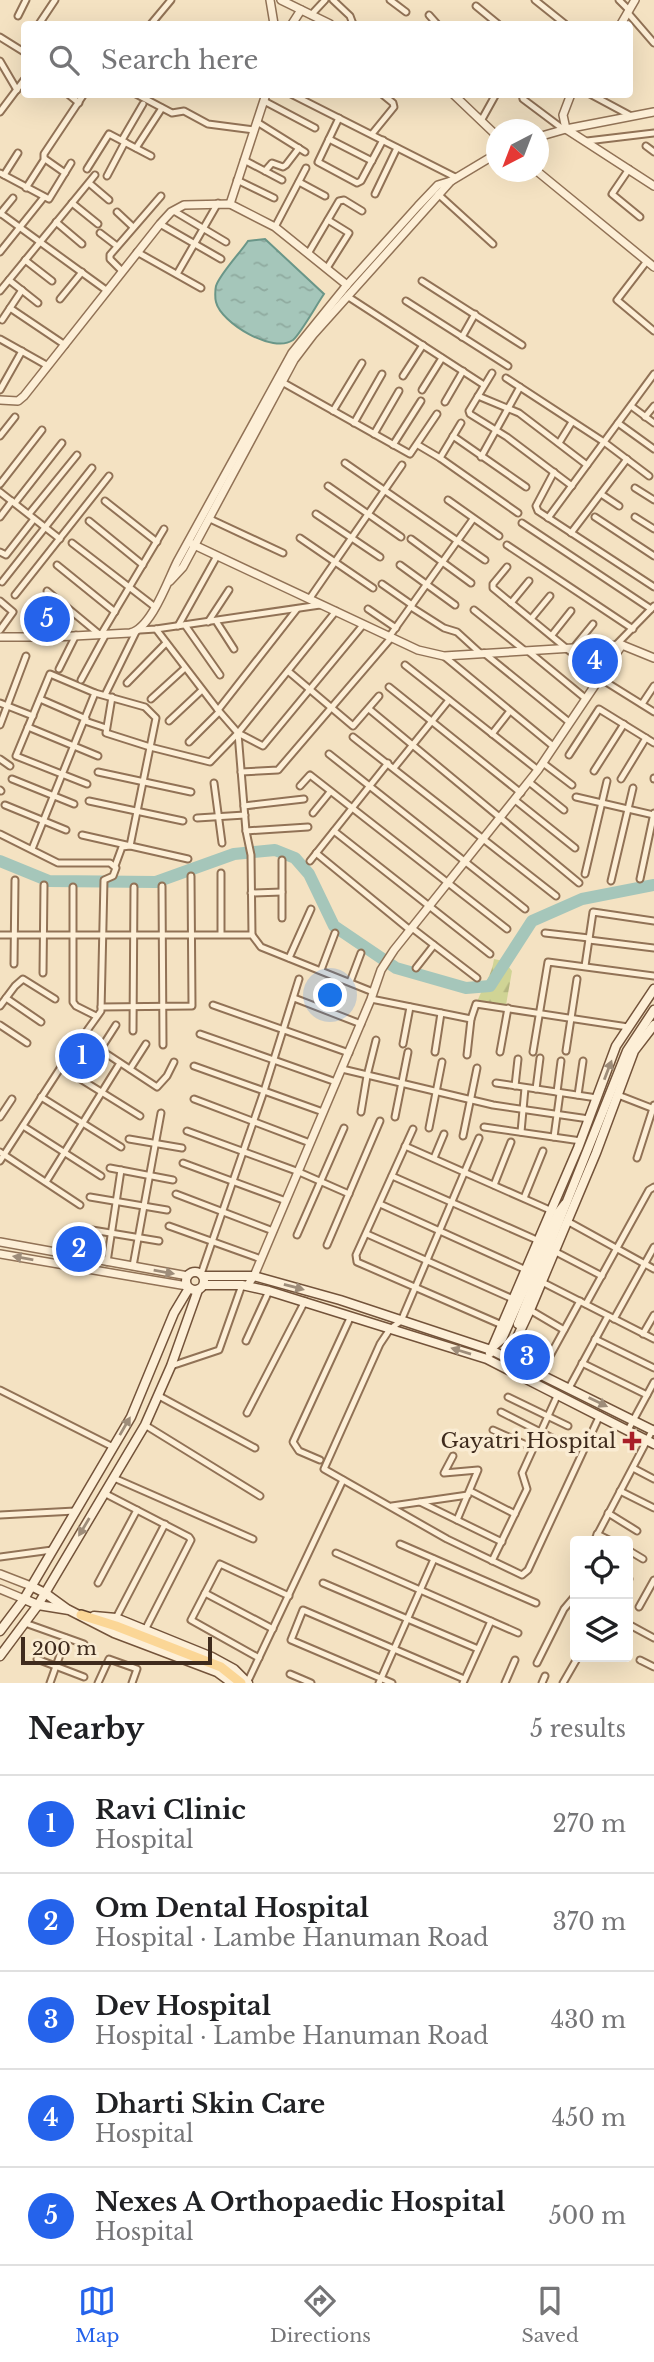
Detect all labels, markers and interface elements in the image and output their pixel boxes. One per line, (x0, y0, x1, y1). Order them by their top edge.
search box (21, 21, 633, 98)
icon: search (45, 41, 83, 79)
text: Search here (101, 44, 258, 76)
north arrow (486, 119, 549, 182)
pin: 5 (24, 593, 70, 645)
pin: 4 (572, 635, 618, 687)
your location (313, 978, 347, 1012)
pin: 1 (59, 1030, 105, 1082)
one-way arrow (602, 1059, 613, 1080)
pin: 2 (56, 1223, 102, 1275)
one-way arrow (12, 1252, 34, 1263)
one-way arrow (153, 1267, 175, 1278)
one-way arrow (284, 1283, 305, 1293)
pin: 3 (504, 1331, 550, 1383)
one-way arrow (450, 1345, 471, 1355)
one-way arrow (588, 1396, 608, 1408)
one-way arrow (119, 1417, 131, 1436)
place label: Gayatri Hospital (441, 1428, 616, 1454)
marker: Gayatri Hospital (622, 1431, 642, 1451)
one-way arrow (78, 1518, 90, 1537)
map controls (570, 1536, 633, 1662)
button: locate (570, 1536, 633, 1599)
button: layers (570, 1599, 633, 1662)
scale bar (21, 1634, 212, 1666)
text: 200 m (32, 1637, 97, 1660)
text: Nearby (28, 1710, 144, 1747)
text: 5 results (530, 1715, 626, 1743)
text: Ravi Clinic (95, 1794, 246, 1826)
text: 1 (46, 1810, 56, 1838)
text: 270 m (553, 1810, 626, 1838)
text: Hospital (95, 1826, 194, 1854)
text: Om Dental Hospital (95, 1892, 369, 1924)
text: 2 (44, 1908, 58, 1936)
text: 370 m (553, 1908, 626, 1936)
text: Hospital · Lambe Hanuman Road (95, 1924, 489, 1952)
text: Dev Hospital (95, 1990, 271, 2022)
text: 3 (44, 2006, 58, 2034)
text: 430 m (551, 2006, 626, 2034)
text: Hospital · Lambe Hanuman Road (95, 2022, 489, 2050)
text: Dharti Skin Care (95, 2088, 325, 2120)
text: 4 (43, 2104, 59, 2132)
text: 450 m (552, 2104, 626, 2132)
text: Hospital (95, 2120, 194, 2148)
text: Nexes A Orthopaedic Hospital (95, 2186, 505, 2218)
text: 5 (44, 2202, 58, 2230)
text: 500 m (549, 2202, 626, 2230)
text: Hospital (95, 2218, 194, 2246)
tab: Map (75, 2282, 119, 2347)
tab: Directions (270, 2282, 371, 2347)
tab: Saved (521, 2282, 579, 2347)

